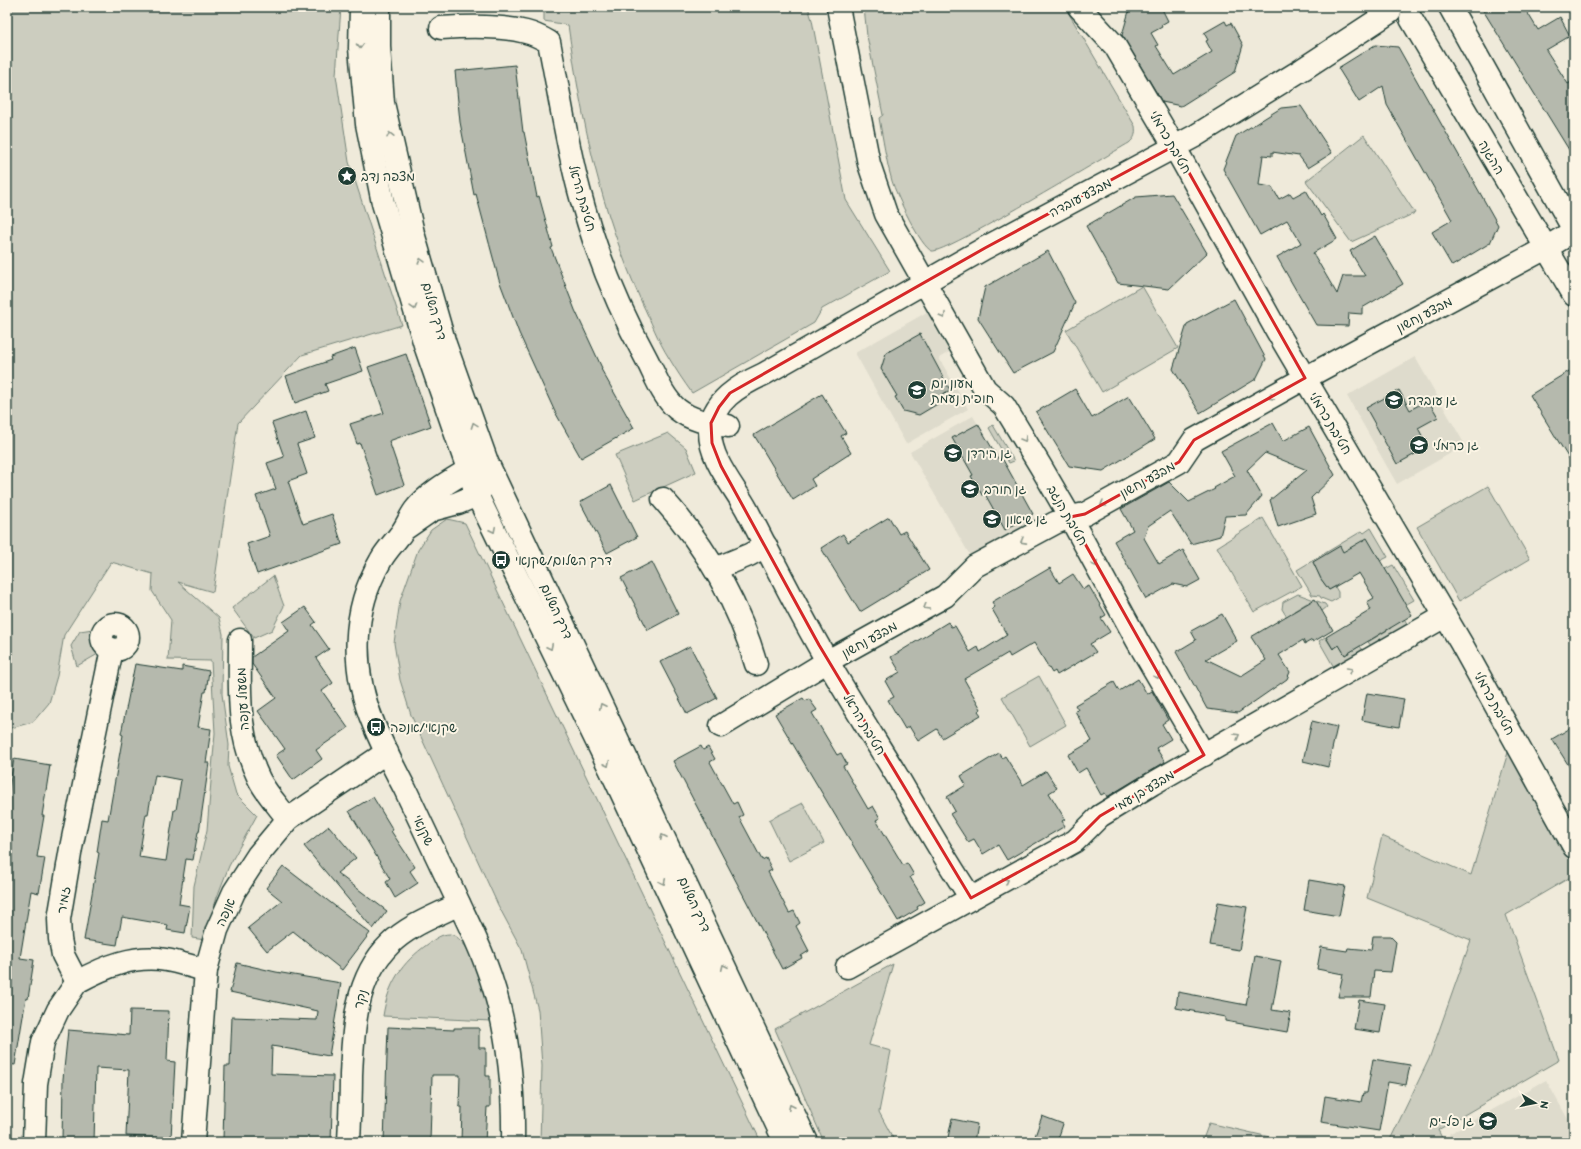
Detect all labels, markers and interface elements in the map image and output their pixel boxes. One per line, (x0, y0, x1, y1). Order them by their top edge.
one-way arrow (356, 43, 364, 49)
street label: חטיבת כרמלי (1147, 108, 1195, 176)
one-way arrow (387, 132, 395, 138)
street label: ההגנה (1476, 137, 1507, 177)
street label: חטיבת הראל (566, 163, 599, 233)
place icon: מצפה נדב (336, 165, 358, 187)
place label: מצפה נדב (361, 169, 415, 184)
street label: מבצע עובדה (1046, 175, 1114, 220)
one-way arrow (417, 258, 426, 265)
street label: דרך השלום (419, 281, 450, 342)
street label: מבצע נחשון (1394, 293, 1455, 335)
one-way arrow (409, 304, 418, 311)
one-way arrow (938, 312, 946, 319)
place label: מעון יום חופית נעמת (930, 376, 994, 407)
school or university icon: מעון יום חופית נעמת (906, 379, 928, 401)
street label: חטיבת כרמלי (1306, 389, 1355, 457)
school or university icon: גן עובדה (1383, 389, 1405, 411)
one-way arrow (1268, 393, 1275, 400)
place label: גן עובדה (1408, 393, 1457, 408)
one-way arrow (470, 421, 479, 428)
school or university icon: גן כרמלי (1408, 434, 1430, 456)
one-way arrow (1019, 435, 1027, 442)
place label: גן כרמלי (1433, 438, 1479, 453)
school or university icon: גן הירדן (942, 442, 964, 464)
place label: גן הירדן (967, 446, 1012, 462)
street label: מבצע נחשון (1117, 458, 1178, 501)
school or university icon: גן חורב (959, 478, 981, 500)
place label: גן חורב (984, 482, 1027, 497)
street label: חטיבת הנגב (1044, 482, 1091, 548)
one-way arrow (1100, 499, 1107, 506)
school or university icon: גן שיאון (981, 508, 1003, 530)
place label: גן שיאון (1006, 512, 1047, 528)
one-way arrow (488, 526, 496, 534)
one-way arrow (1020, 536, 1027, 543)
bus stop icon: דרך השלום/שקנאי (490, 549, 512, 571)
place label: דרך השלום/שקנאי (515, 553, 612, 569)
one-way arrow (1091, 559, 1098, 567)
street label: דרך השלום (537, 581, 576, 641)
one-way arrow (923, 602, 930, 609)
street label: מבצע נחשון (839, 618, 900, 661)
one-way arrow (545, 643, 553, 650)
street label: משעול ענפה (233, 667, 252, 731)
one-way arrow (1346, 668, 1353, 675)
street label: חטיבת כרמלי (1471, 669, 1518, 738)
one-way arrow (1153, 672, 1160, 679)
street label: חטיבת הראל (840, 691, 889, 758)
one-way arrow (599, 703, 607, 711)
bus stop icon: שקנאי/אנפה (365, 716, 387, 738)
place label: שקנאי/אנפה (390, 720, 457, 736)
one-way arrow (1233, 733, 1240, 740)
one-way arrow (602, 760, 610, 767)
street label: מבצע בן עמי (1112, 767, 1177, 814)
street label: שקנאי (409, 813, 437, 848)
one-way arrow (660, 833, 668, 841)
street label: דרך השלום (675, 874, 714, 934)
one-way arrow (658, 877, 666, 885)
one-way arrow (1002, 878, 1009, 885)
street label: זמיר (54, 885, 73, 915)
street label: אנפה (213, 896, 238, 929)
one-way arrow (721, 964, 729, 972)
street label: נקר (351, 988, 370, 1011)
north arrow (1515, 1083, 1555, 1123)
text: N (1537, 1100, 1551, 1109)
one-way arrow (788, 1104, 796, 1111)
school or university icon: גן פל-ים (1477, 1110, 1499, 1132)
place label: גן פל-ים (1429, 1114, 1474, 1129)

